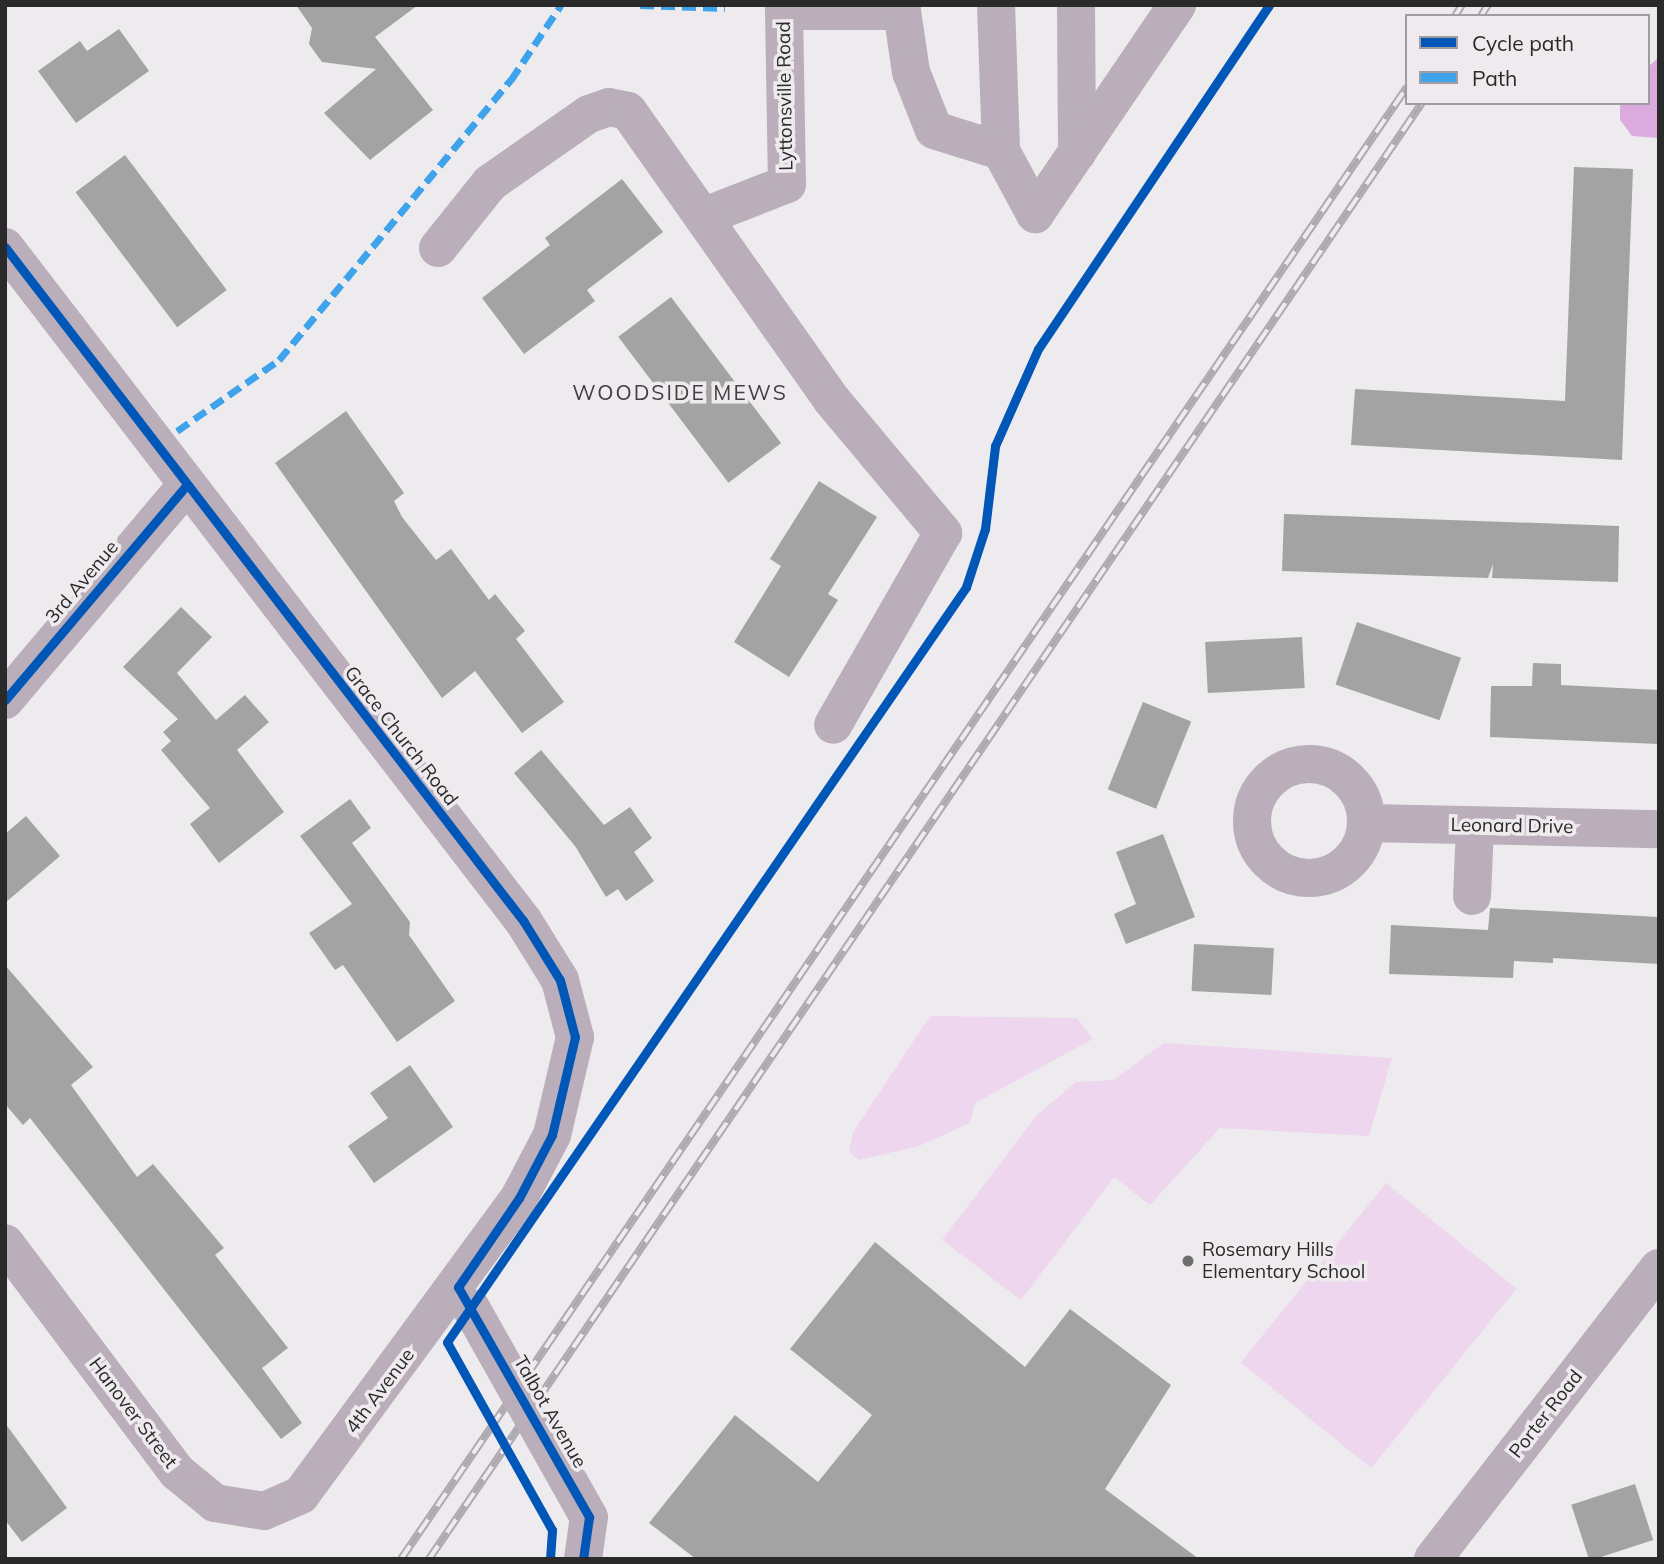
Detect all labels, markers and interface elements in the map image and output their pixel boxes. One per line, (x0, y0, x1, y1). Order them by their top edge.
legend (1405, 14, 1650, 105)
street label: Lyttonsville Road (772, 21, 798, 171)
text: Cycle path (1472, 30, 1574, 56)
text: Path (1472, 65, 1517, 91)
district label: WOODSIDE MEWS (574, 379, 786, 405)
street label: 3rd Avenue (41, 536, 123, 628)
street label: Grace Church Road (340, 662, 462, 810)
street label: Leonard Drive (1450, 814, 1574, 838)
place label: Rosemary Hills Elementary School (1202, 1239, 1365, 1283)
marker: Rosemary Hills Elementary School (1180, 1253, 1196, 1269)
street label: 4th Avenue (341, 1344, 419, 1438)
street label: Talbot Avenue (509, 1352, 591, 1472)
street label: Hanover Street (84, 1353, 182, 1473)
street label: Porter Road (1505, 1365, 1587, 1463)

